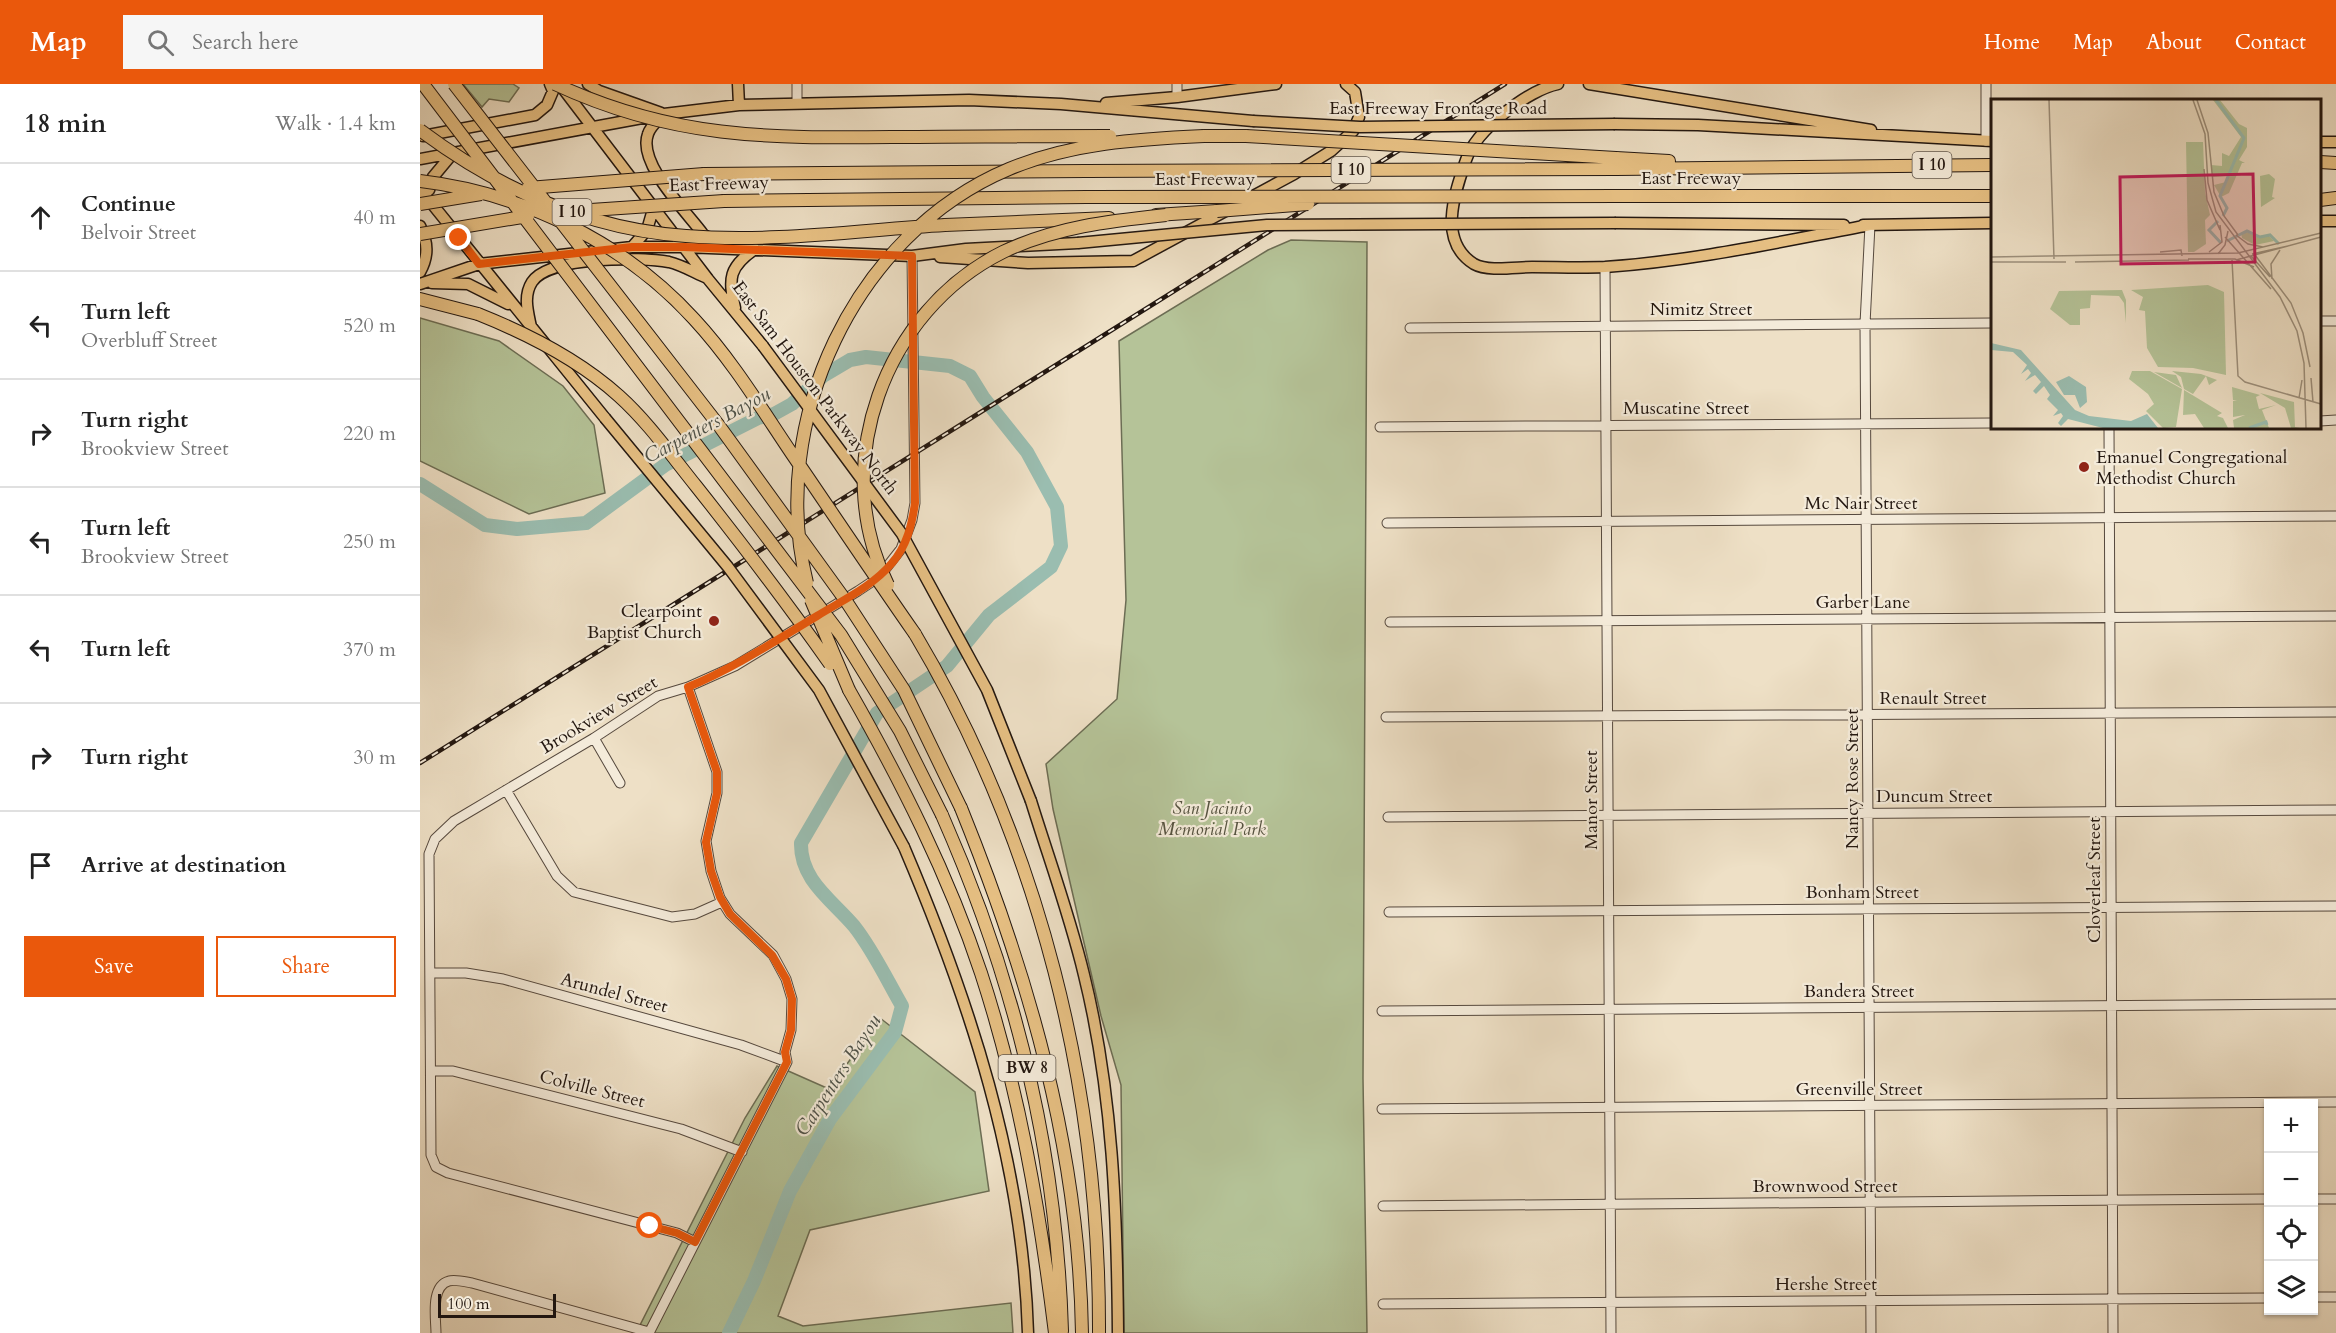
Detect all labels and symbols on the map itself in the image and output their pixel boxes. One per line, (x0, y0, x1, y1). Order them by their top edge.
street label: East Freeway Frontage Road (1329, 96, 1547, 121)
inset map (1991, 99, 2321, 429)
road number: I 10 (1912, 152, 1952, 178)
road number: I 10 (1332, 157, 1370, 183)
street label: East Freeway (1641, 166, 1742, 191)
street label: East Freeway (1155, 167, 1256, 192)
street label: East Freeway (668, 170, 770, 198)
road number: I 10 (552, 199, 592, 225)
route end (445, 224, 471, 250)
street label: East Sam Houston Parkway North (726, 276, 904, 500)
street label: Nimitz Street (1650, 297, 1753, 322)
water label: Carpenters Bayou (639, 380, 775, 470)
street label: Muscatine Street (1623, 396, 1749, 421)
place label: Emanuel Congregational Methodist Church (2096, 445, 2288, 491)
marker: Emanuel Congregational Methodist Church (2077, 460, 2091, 474)
street label: Mc Nair Street (1805, 491, 1918, 516)
street label: Garber Lane (1816, 590, 1910, 615)
place label: Clearpoint Baptist Church (587, 599, 702, 645)
marker: Clearpoint Baptist Church (707, 614, 721, 628)
street label: Brookview Street (536, 670, 663, 760)
street label: Renault Street (1880, 686, 1987, 711)
street label: Nancy Rose Street (1840, 708, 1865, 849)
street label: Manor Street (1579, 750, 1604, 850)
street label: Duncum Street (1876, 784, 1992, 809)
park label: San Jacinto Memorial Park (1158, 796, 1266, 842)
street label: Cloverleaf Street (2082, 817, 2107, 943)
street label: Bonham Street (1805, 880, 1919, 905)
street label: Arundel Street (558, 967, 671, 1019)
street label: Bandera Street (1804, 979, 1915, 1004)
water label: Carpenters Bayou (789, 1009, 887, 1141)
road number: BW 8 (998, 1055, 1056, 1081)
street label: Colville Street (537, 1064, 648, 1114)
street label: Greenville Street (1795, 1077, 1923, 1102)
street label: Brownwood Street (1753, 1174, 1898, 1199)
route start (636, 1212, 662, 1238)
street label: Hershe Street (1775, 1272, 1877, 1297)
scale bar (438, 1291, 556, 1318)

